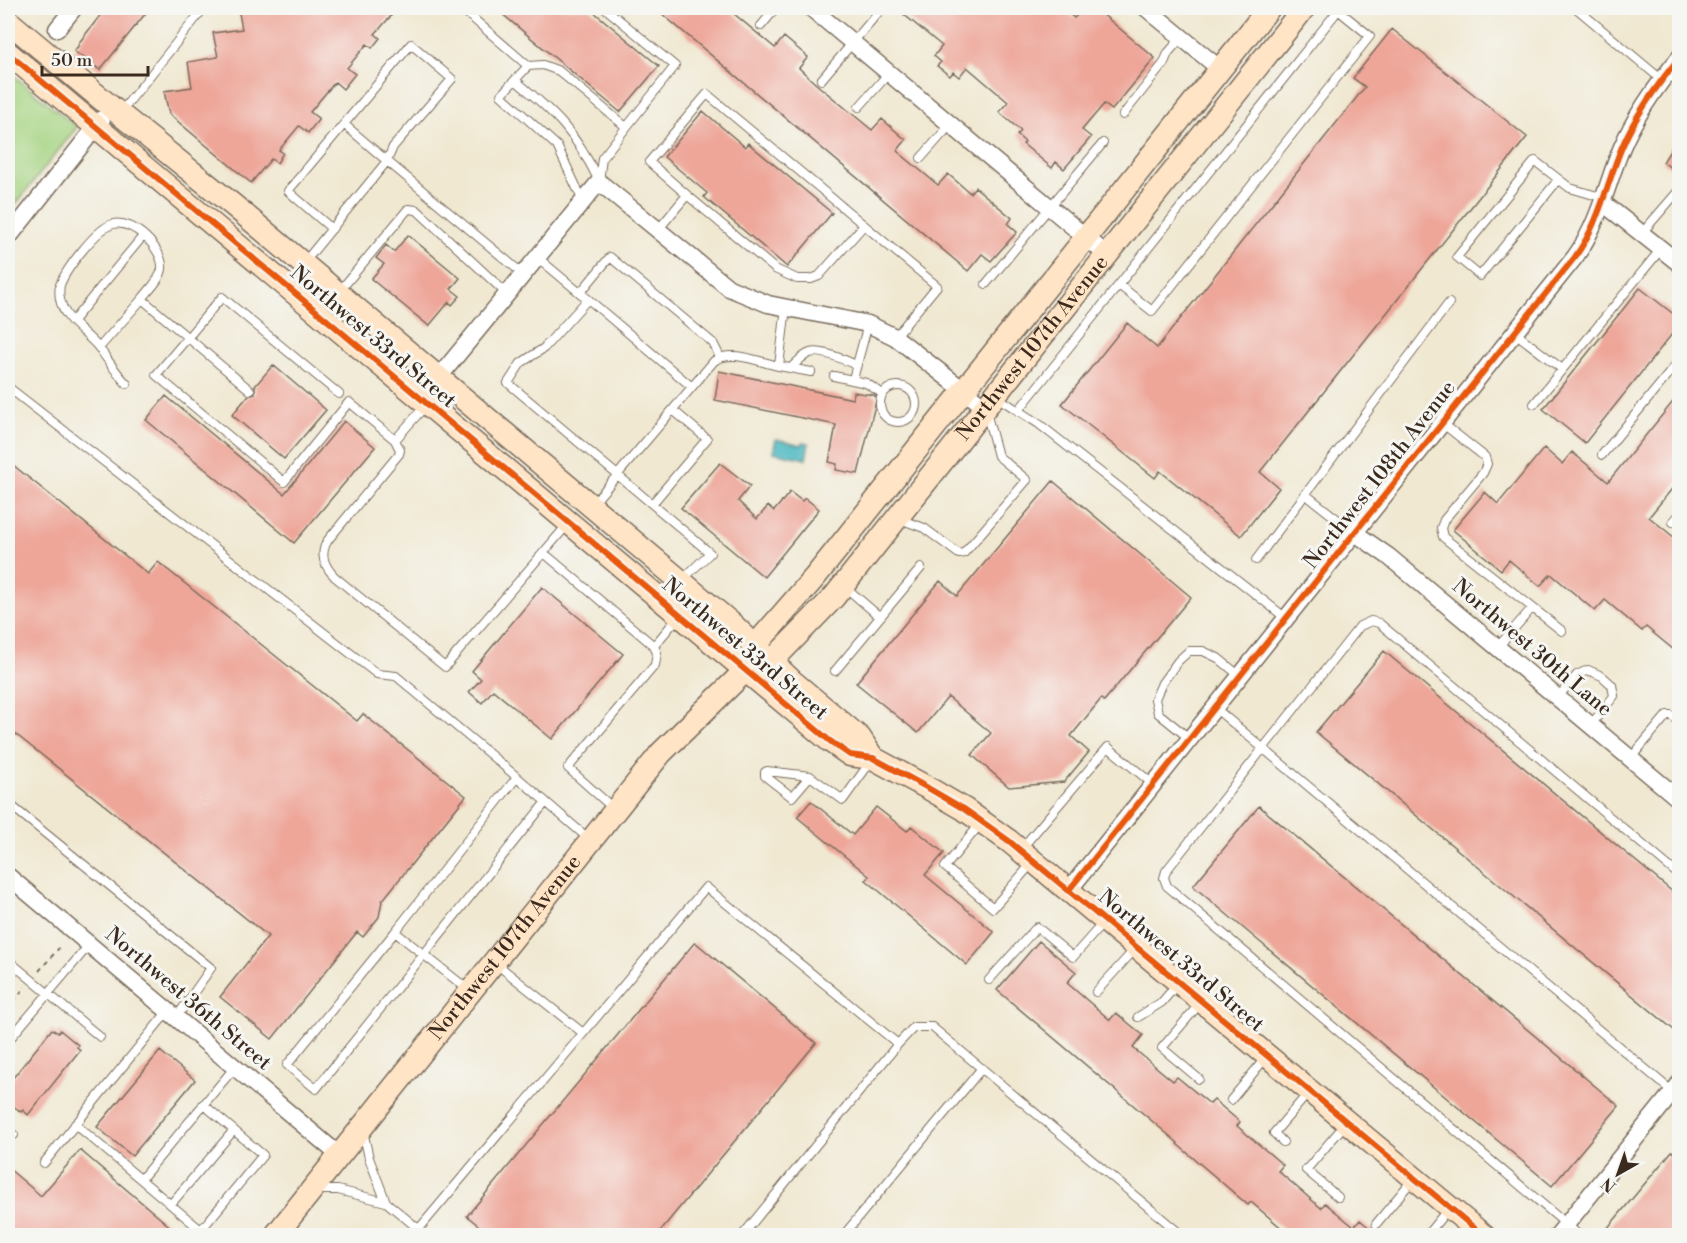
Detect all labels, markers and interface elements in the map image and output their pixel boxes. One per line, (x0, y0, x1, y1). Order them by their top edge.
scale bar (42, 39, 148, 77)
text: 50 m (51, 49, 93, 72)
street label: Northwest 107th Avenue (951, 250, 1114, 446)
street label: Northwest 33rd Street (285, 260, 462, 414)
street label: Northwest 108th Avenue (1298, 376, 1462, 574)
street label: Northwest 33rd Street (657, 572, 834, 726)
street label: Northwest 30th Lane (1447, 574, 1617, 722)
street label: Northwest 107th Avenue (424, 850, 587, 1046)
street label: Northwest 33rd Street (1093, 884, 1270, 1038)
street label: Northwest 36th Street (100, 922, 277, 1076)
north arrow (1588, 1144, 1648, 1204)
text: N (1597, 1173, 1620, 1196)

